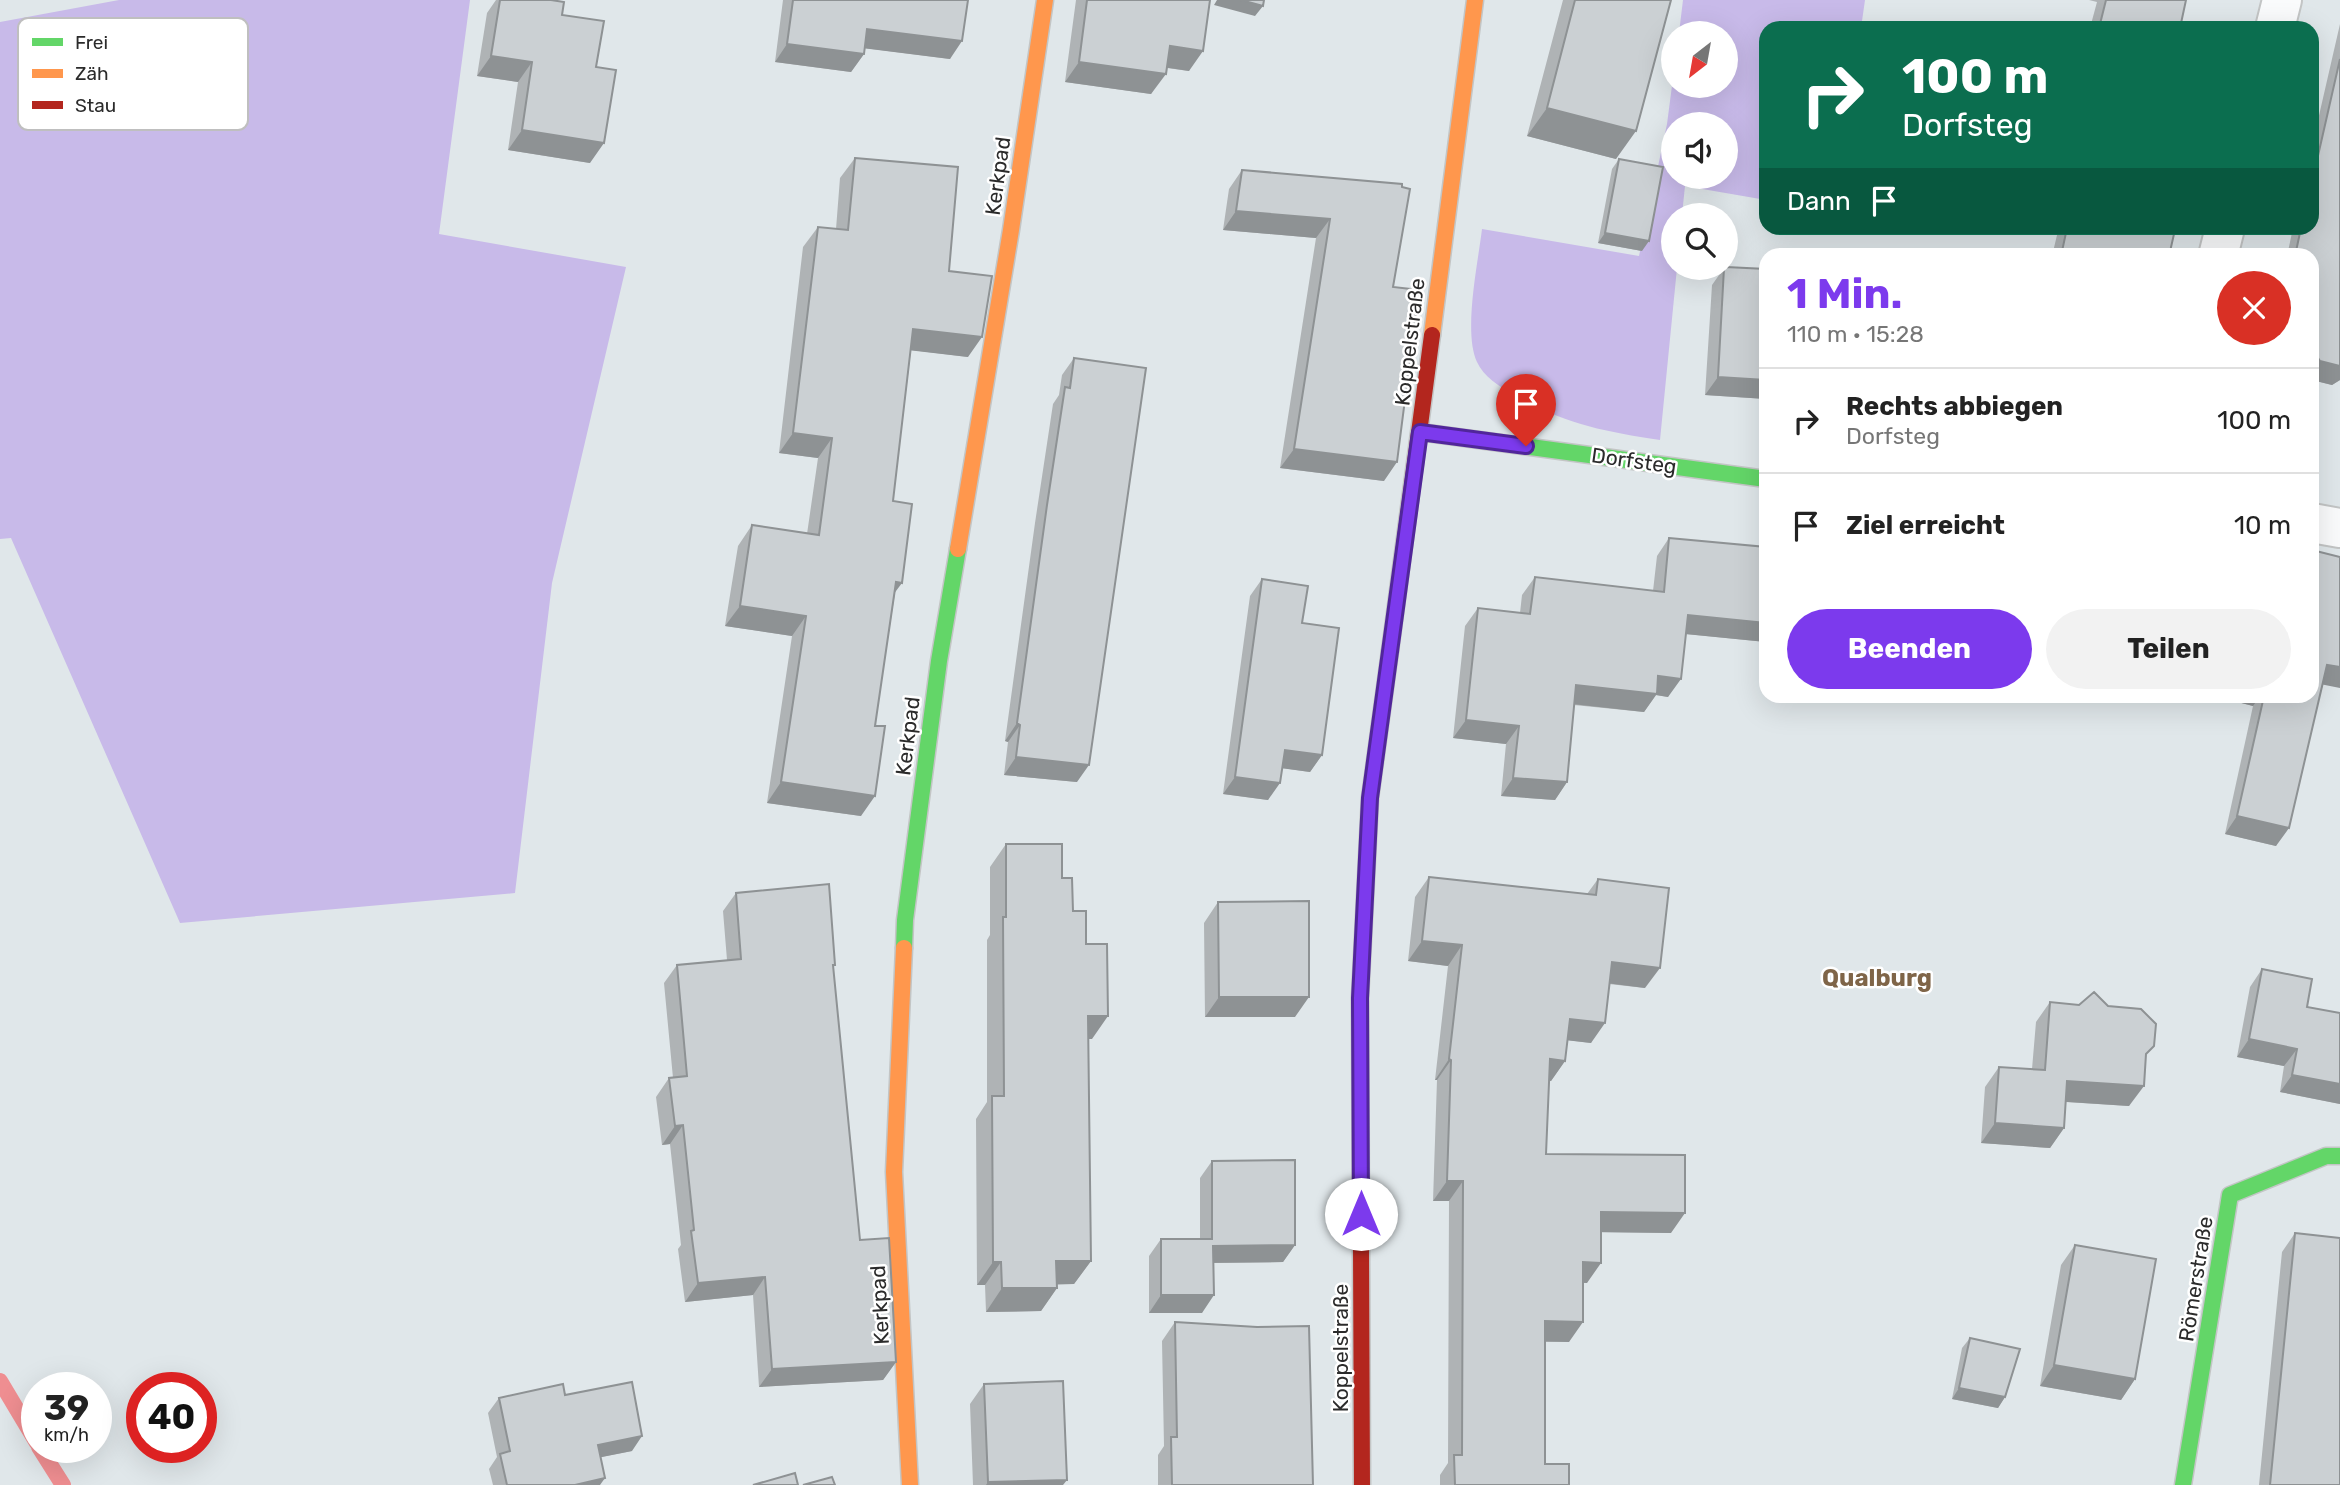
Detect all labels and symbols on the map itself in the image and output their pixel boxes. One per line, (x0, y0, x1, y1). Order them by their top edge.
legend (18, 18, 248, 130)
north arrow (1661, 21, 1738, 98)
text: Frei (75, 31, 108, 54)
text: Zäh (75, 62, 108, 85)
text: Stau (75, 94, 116, 117)
street label: Kerkpad (980, 135, 1015, 217)
street label: Koppelstraße (1389, 277, 1430, 407)
pin (1496, 374, 1556, 446)
street label: Dorfsteg (1590, 442, 1678, 479)
street label: Kerkpad (890, 695, 925, 777)
district label: Qualburg (1822, 964, 1932, 992)
position arrow (1324, 1177, 1398, 1251)
street label: Römerstraße (2173, 1214, 2218, 1343)
street label: Kerkpad (865, 1265, 894, 1345)
street label: Koppelstraße (1328, 1284, 1353, 1412)
speed limit sign: 40 (126, 1372, 217, 1463)

